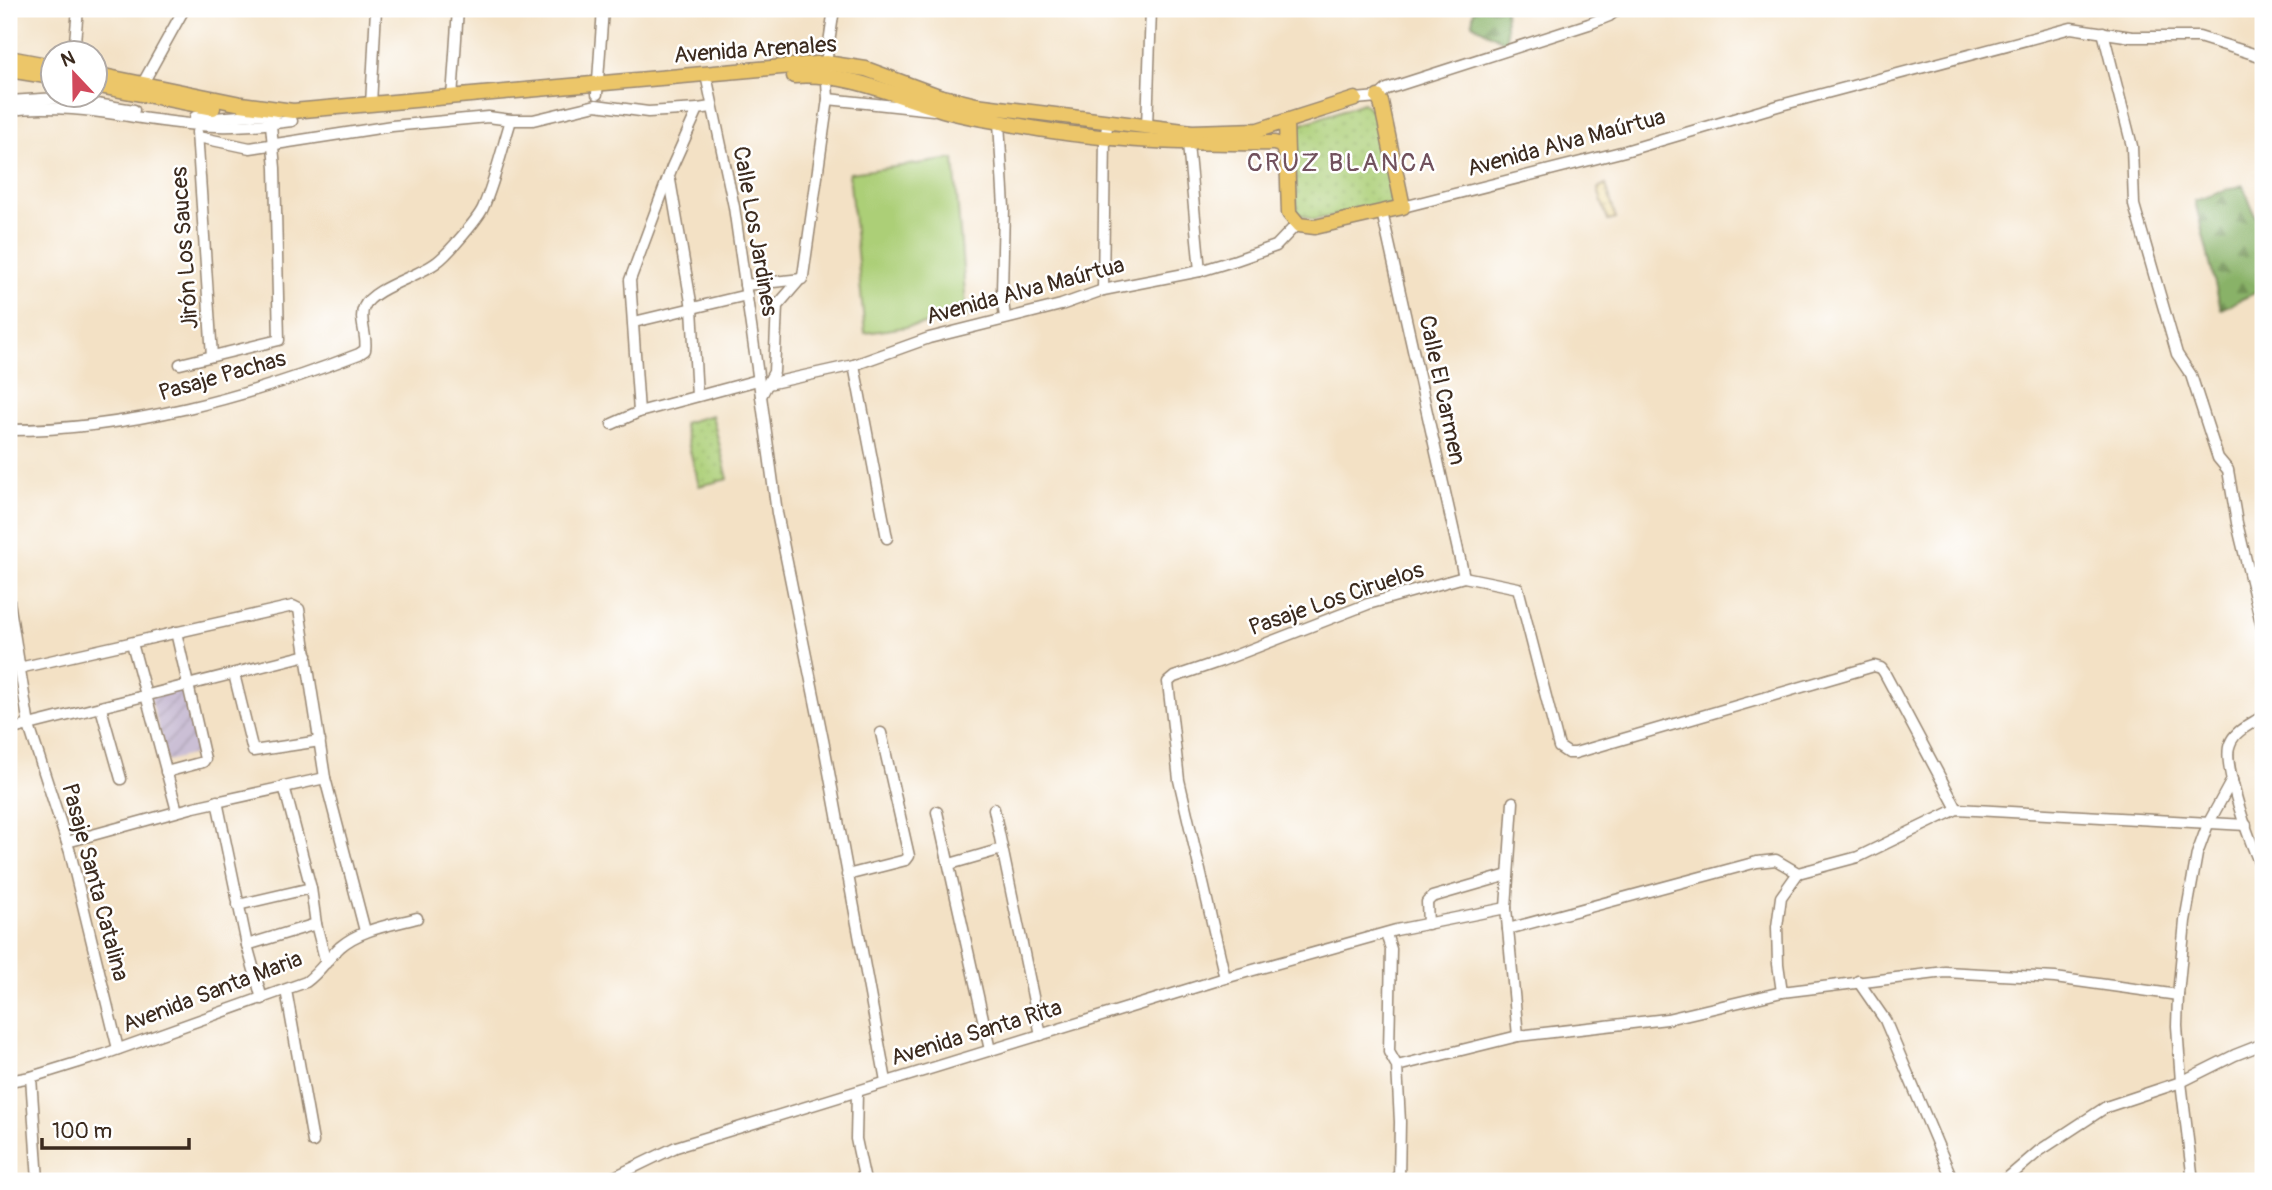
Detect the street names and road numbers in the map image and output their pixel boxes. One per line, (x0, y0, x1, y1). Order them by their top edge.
street label: Avenida Arenales (673, 29, 837, 70)
street label: Avenida Alva Maúrtua (1464, 102, 1669, 183)
street label: Calle Los Jardines (726, 144, 785, 318)
street label: Jirón Los Sauces (164, 166, 205, 330)
street label: Avenida Alva Maúrtua (923, 250, 1128, 331)
street label: Calle El Carmen (1413, 313, 1472, 467)
street label: Pasaje Pachas (155, 343, 289, 407)
street label: Pasaje Los Ciruelos (1245, 555, 1427, 642)
street label: Pasaje Santa Catalina (55, 780, 136, 984)
street label: Avenida Santa Maria (118, 944, 306, 1039)
street label: Avenida Santa Rita (887, 993, 1065, 1072)

